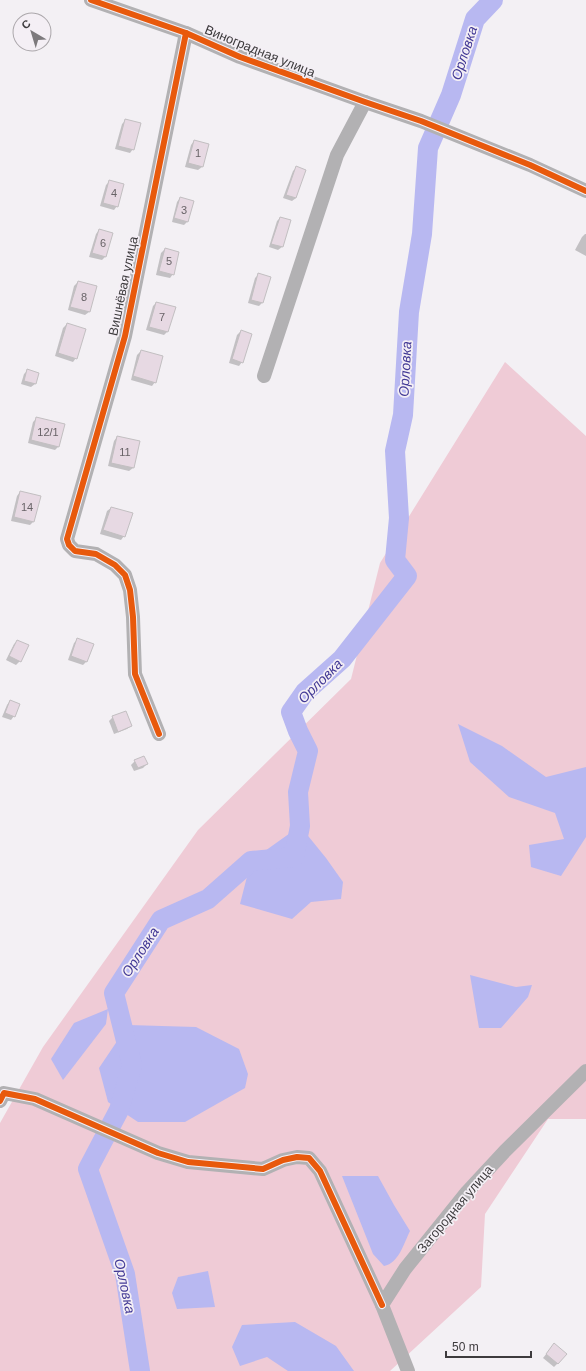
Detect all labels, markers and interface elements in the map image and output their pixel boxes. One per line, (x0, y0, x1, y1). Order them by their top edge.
north arrow (12, 12, 52, 52)
text: С (19, 17, 33, 31)
street label: Виноградная улица (203, 22, 318, 80)
water label: Орловка (448, 24, 480, 82)
house number: 1 (195, 147, 201, 159)
house number: 4 (111, 187, 117, 199)
house number: 3 (181, 204, 187, 216)
street label: Вишнёвая улица (105, 234, 141, 337)
house number: 6 (100, 237, 106, 249)
house number: 5 (166, 255, 172, 267)
house number: 8 (81, 291, 87, 303)
house number: 7 (159, 311, 165, 323)
water label: Орловка (396, 341, 414, 397)
house number: 12/1 (37, 426, 59, 438)
house number: 11 (119, 446, 131, 458)
house number: 14 (21, 501, 33, 513)
water label: Орловка (295, 655, 346, 706)
water label: Орловка (118, 924, 162, 980)
street label: Загородная улица (414, 1162, 496, 1256)
water label: Орловка (111, 1257, 139, 1315)
scale bar (446, 1333, 531, 1359)
text: 50 m (452, 1340, 479, 1354)

